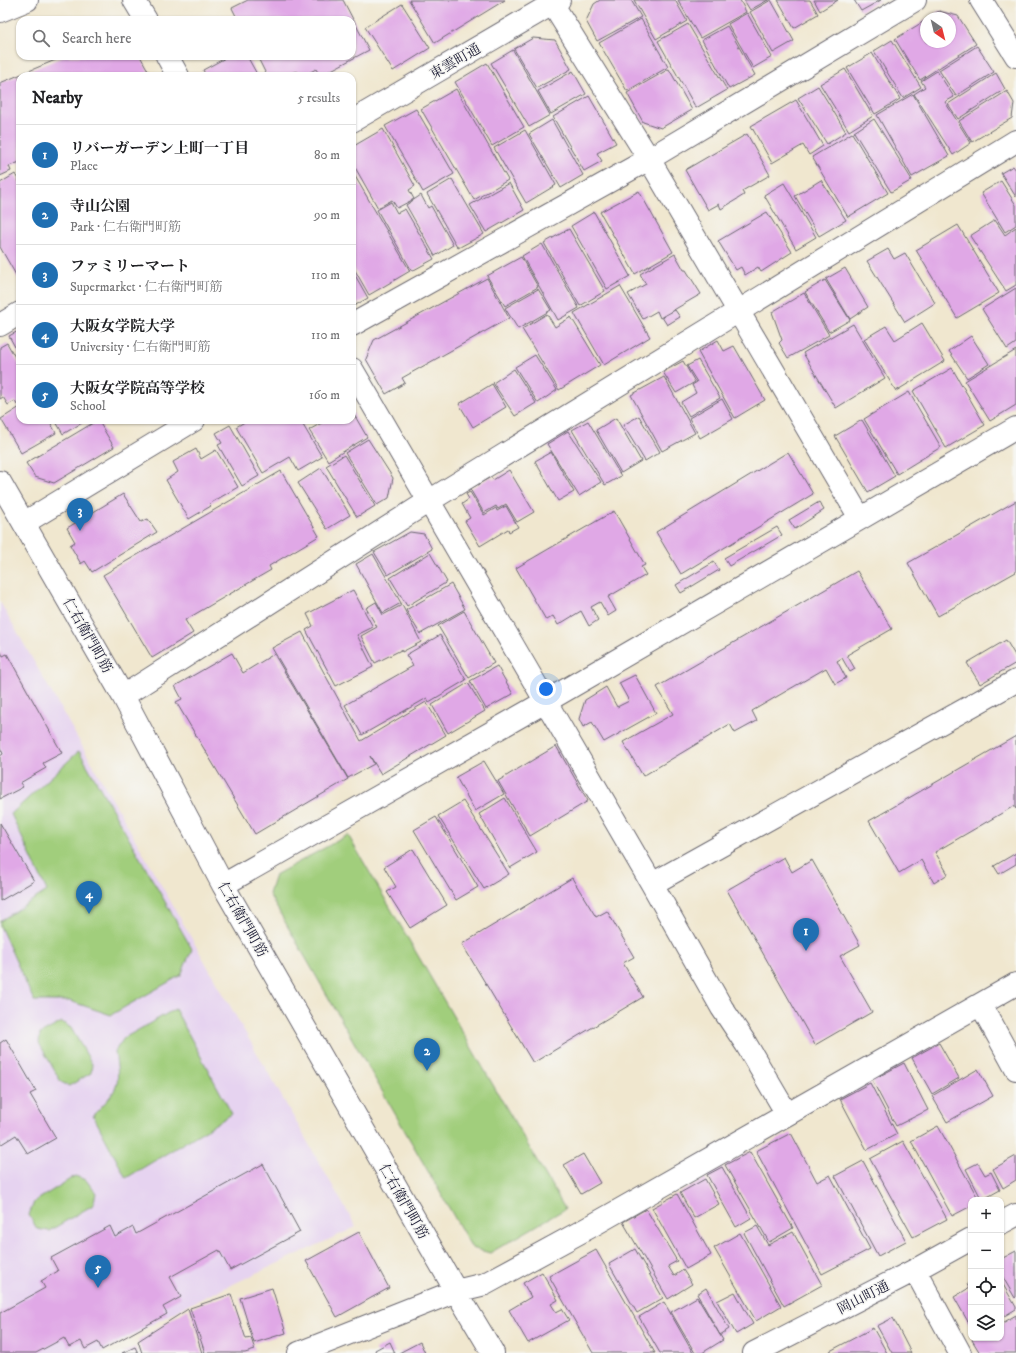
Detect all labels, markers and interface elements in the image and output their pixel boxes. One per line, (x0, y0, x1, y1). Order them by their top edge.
north arrow (920, 12, 956, 48)
search box (16, 16, 356, 60)
icon: search (30, 27, 52, 49)
text: Search here (62, 29, 131, 48)
street label: 東雲町通 (427, 40, 484, 84)
text: Nearby (32, 87, 82, 109)
text: 5 results (298, 90, 340, 106)
text: リバーガーデン上町一丁目 (70, 139, 249, 158)
text: 1 (43, 147, 47, 163)
text: 80 m (314, 147, 340, 163)
text: Place (70, 158, 98, 174)
text: 寺山公園 (70, 197, 130, 216)
text: 2 (42, 207, 48, 223)
text: 90 m (314, 207, 340, 223)
text: Park · 仁右衛門町筋 (70, 219, 181, 235)
text: ファミリーマート (70, 257, 190, 276)
text: 3 (43, 267, 47, 283)
text: 110 m (311, 267, 340, 283)
text: Supermarket · 仁右衛門町筋 (70, 279, 222, 295)
text: 大阪女学院大学 (70, 317, 175, 336)
text: 4 (41, 327, 49, 343)
text: 110 m (311, 327, 340, 343)
text: University · 仁右衛門町筋 (70, 339, 211, 355)
text: 大阪女学院高等学校 (70, 379, 205, 398)
text: 5 (42, 387, 48, 403)
text: 160 m (309, 387, 340, 403)
text: School (70, 398, 106, 414)
pin: 3 (67, 498, 93, 531)
street label: 仁右衛門町筋 (58, 595, 116, 676)
your location (536, 679, 556, 699)
street label: 仁右衛門町筋 (213, 879, 271, 960)
pin: 4 (76, 881, 102, 914)
pin: 1 (793, 918, 819, 951)
pin: 2 (414, 1038, 440, 1071)
street label: 仁右衛門町筋 (374, 1161, 432, 1242)
map controls (968, 1197, 1004, 1341)
button: + (968, 1197, 1004, 1233)
button: − (968, 1233, 1004, 1269)
pin: 5 (85, 1255, 111, 1288)
button: locate (968, 1269, 1004, 1305)
street label: 岡山町通 (834, 1277, 892, 1319)
button: layers (968, 1305, 1004, 1341)

